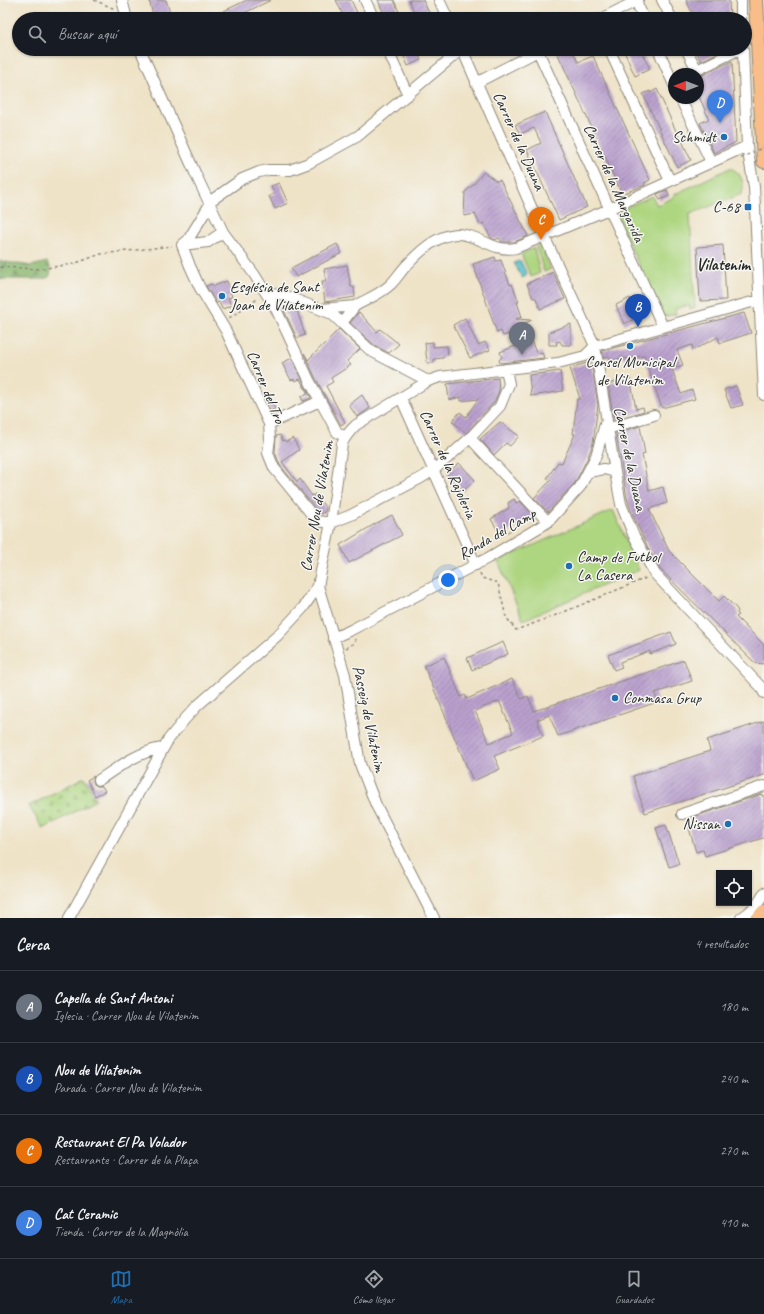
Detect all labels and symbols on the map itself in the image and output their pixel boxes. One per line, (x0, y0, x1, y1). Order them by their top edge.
north arrow (668, 68, 704, 104)
street label: Carrer de la Duana (488, 89, 550, 194)
pin: D (707, 90, 733, 123)
street label: Carrer de la Margarida (579, 121, 650, 247)
place label: Schmidt (672, 127, 718, 147)
marker: Schmidt (719, 132, 729, 142)
place label: C-68 (713, 197, 742, 217)
marker: C-68 (743, 202, 753, 212)
pin: C (528, 207, 554, 240)
district label: Vilatenim (696, 254, 751, 275)
place label: Església de Sant Joan de Vilatenim (229, 277, 324, 315)
marker: Església de Sant Joan de Vilatenim (217, 291, 227, 301)
pin: B (625, 294, 651, 327)
pin: A (509, 322, 535, 355)
marker: Consel Municipal de Vilatenim (625, 341, 635, 351)
street label: Carrer del Tro (242, 348, 290, 428)
place label: Consel Municipal de Vilatenim (585, 352, 678, 390)
street label: Carrer de la Duana (609, 405, 651, 514)
street label: Carrer de la Rajoleria (415, 407, 481, 523)
street label: Carrer Nou de Vilatenim (296, 438, 339, 573)
street label: Ronda del Camp (455, 503, 540, 564)
place label: Camp de Futbol La Casera (577, 547, 663, 585)
marker: Camp de Futbol La Casera (564, 561, 574, 571)
your location (438, 570, 458, 590)
street label: Passeig de Vilatenim (348, 664, 390, 775)
place label: Conmasa Grup (623, 688, 702, 708)
marker: Conmasa Grup (610, 693, 620, 703)
place label: Nissan (683, 814, 721, 834)
marker: Nissan (723, 819, 733, 829)

